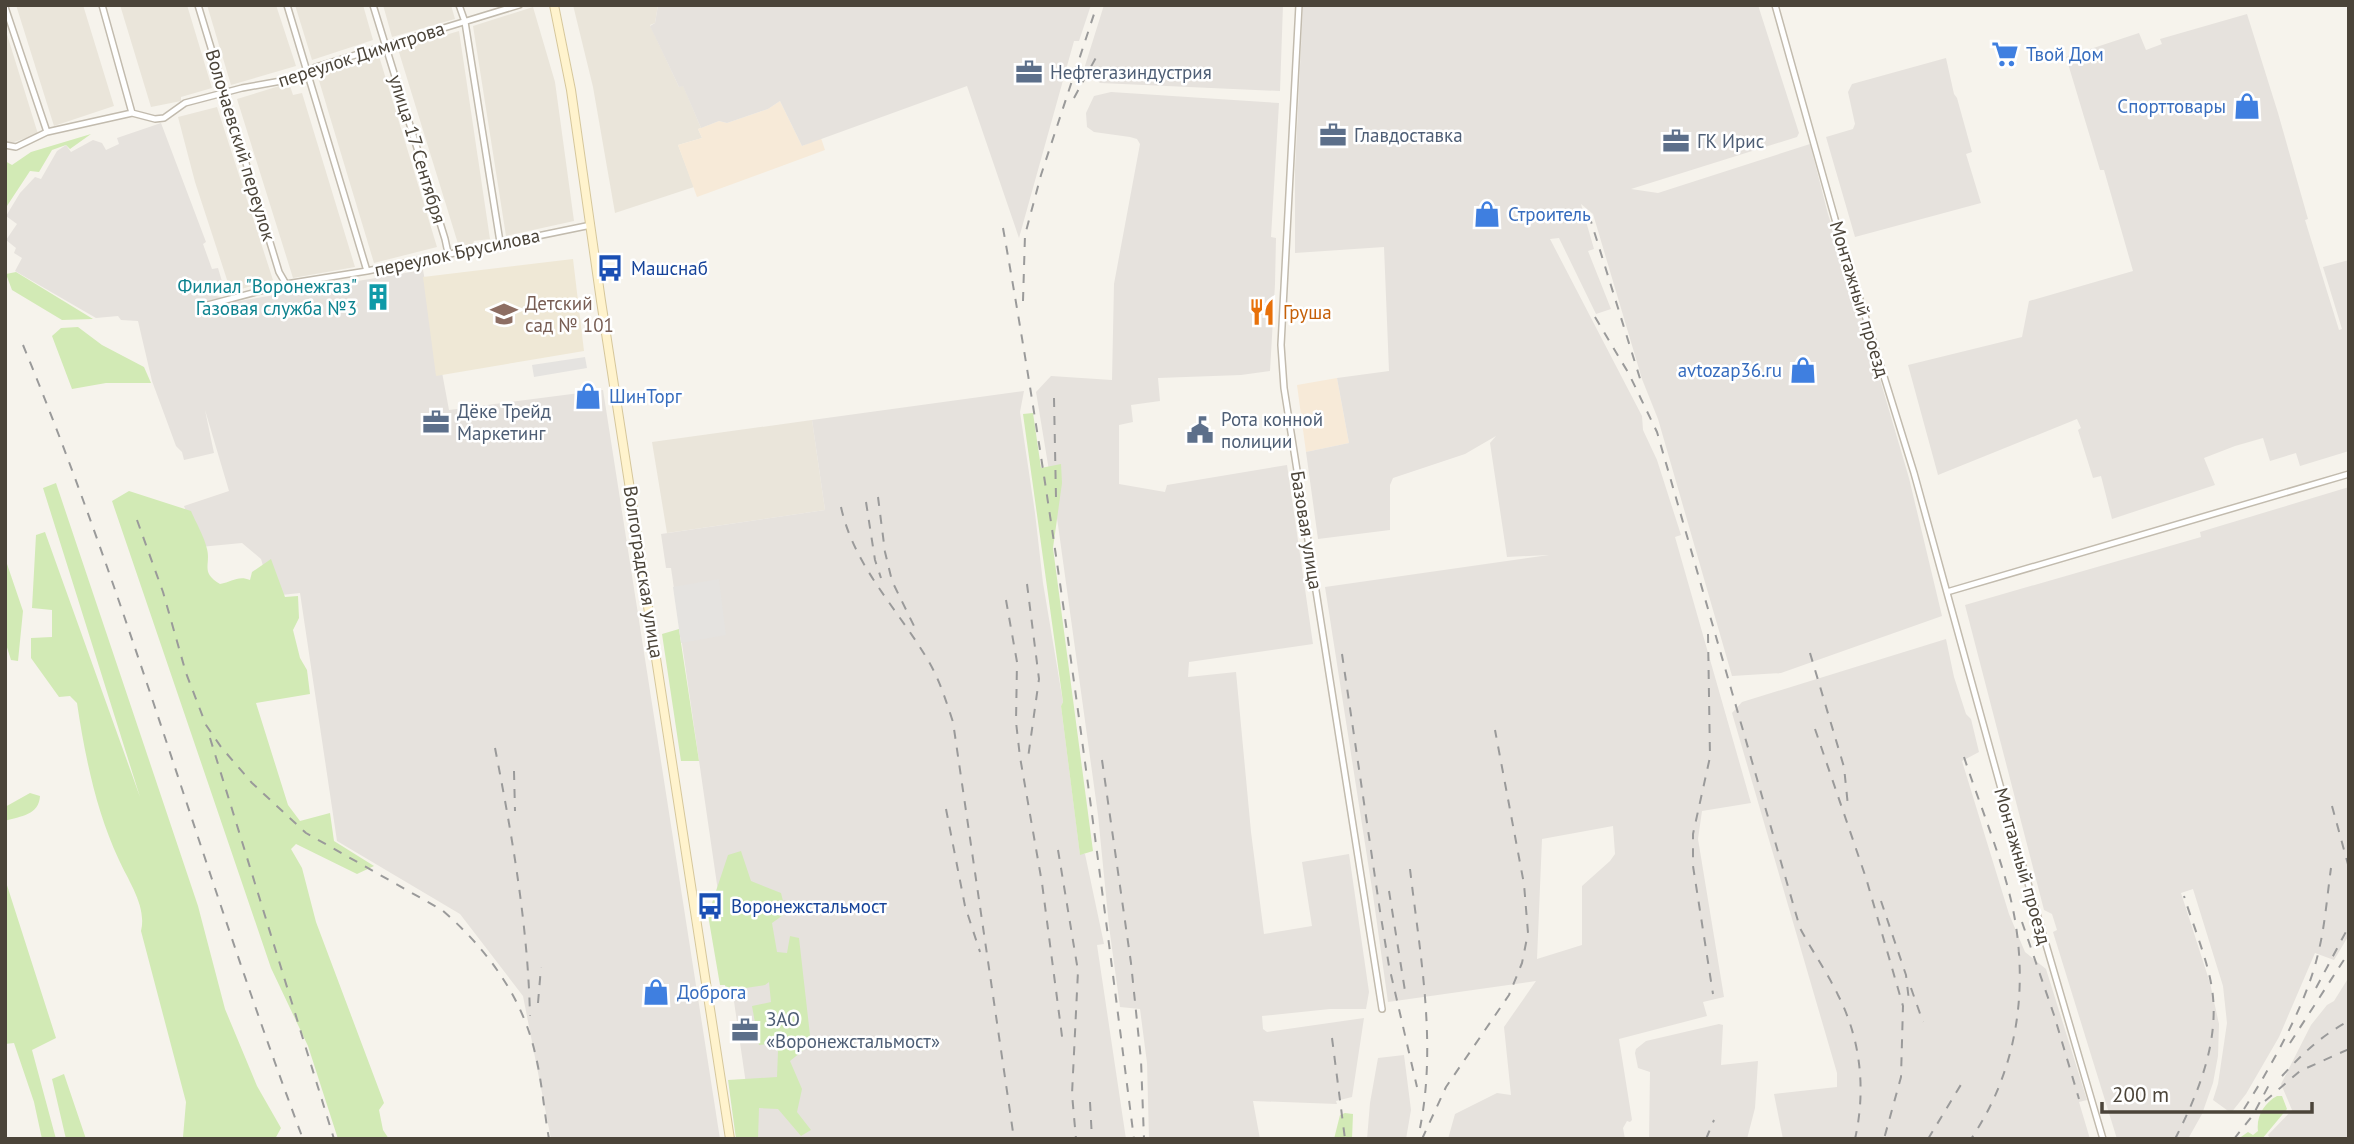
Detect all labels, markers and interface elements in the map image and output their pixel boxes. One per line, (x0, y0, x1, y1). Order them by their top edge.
street label: переулок Димитрова (275, 16, 447, 92)
supermarket icon: Твой Дом (1990, 39, 2020, 69)
place label: Твой Дом (2026, 42, 2104, 66)
street label: Волочаевский переулок (200, 46, 282, 244)
office icon: Нефтегазиндустрия (1014, 57, 1044, 87)
place label: Нефтегазиндустрия (1050, 60, 1212, 84)
street label: улица 17 Сентября (384, 72, 452, 226)
shop icon: Спорттовары (2232, 91, 2262, 121)
place label: Спорттовары (2117, 94, 2226, 118)
office icon: Главдоставка (1318, 120, 1348, 150)
place label: Главдоставка (1354, 123, 1463, 147)
office icon: ГК Ирис (1661, 126, 1691, 156)
place label: ГК Ирис (1697, 129, 1764, 153)
shop icon: Строитель (1472, 199, 1502, 229)
place label: Строитель (1508, 202, 1591, 226)
street label: Монтажный проезд (1825, 218, 1895, 380)
street label: переулок Брусилова (372, 223, 542, 281)
bus stop icon: Машснаб (595, 253, 625, 283)
place label: Машснаб (631, 256, 708, 280)
place label: Филиал "Воронежгаз" Газовая служба №3 (178, 274, 357, 320)
building icon: Филиал "Воронежгаз" Газовая служба №3 (363, 282, 393, 312)
place label: Детский сад № 101 (525, 291, 614, 337)
restaurant icon: Груша (1247, 297, 1277, 327)
school or university icon: Детский сад № 101 (489, 299, 519, 329)
place label: Груша (1283, 300, 1332, 324)
shop icon: avtozap36.ru (1788, 355, 1818, 385)
place label: avtozap36.ru (1678, 358, 1782, 382)
shop icon: ШинТорг (573, 381, 603, 411)
place label: ШинТорг (609, 384, 683, 408)
place label: Дёке Трейд Маркетинг (457, 399, 551, 445)
office icon: Дёке Трейд Маркетинг (421, 407, 451, 437)
place label: Рота конной полиции (1221, 407, 1323, 453)
public building icon: Рота конной полиции (1185, 415, 1215, 445)
street label: Базовая улица (1286, 469, 1328, 591)
street label: Волгоградская улица (619, 484, 669, 660)
street label: Монтажный проезд (1989, 785, 2057, 947)
bus stop icon: Воронежстальмост (695, 891, 725, 921)
place label: Воронежстальмост (731, 894, 887, 918)
shop icon: Доброга (641, 977, 671, 1007)
place label: Доброга (677, 980, 747, 1004)
place label: ЗАО «Воронежстальмост» (766, 1007, 940, 1053)
office icon: ЗАО «Воронежстальмост» (730, 1015, 760, 1045)
scale bar (2102, 1070, 2312, 1114)
text: 200 m (2112, 1081, 2169, 1108)

